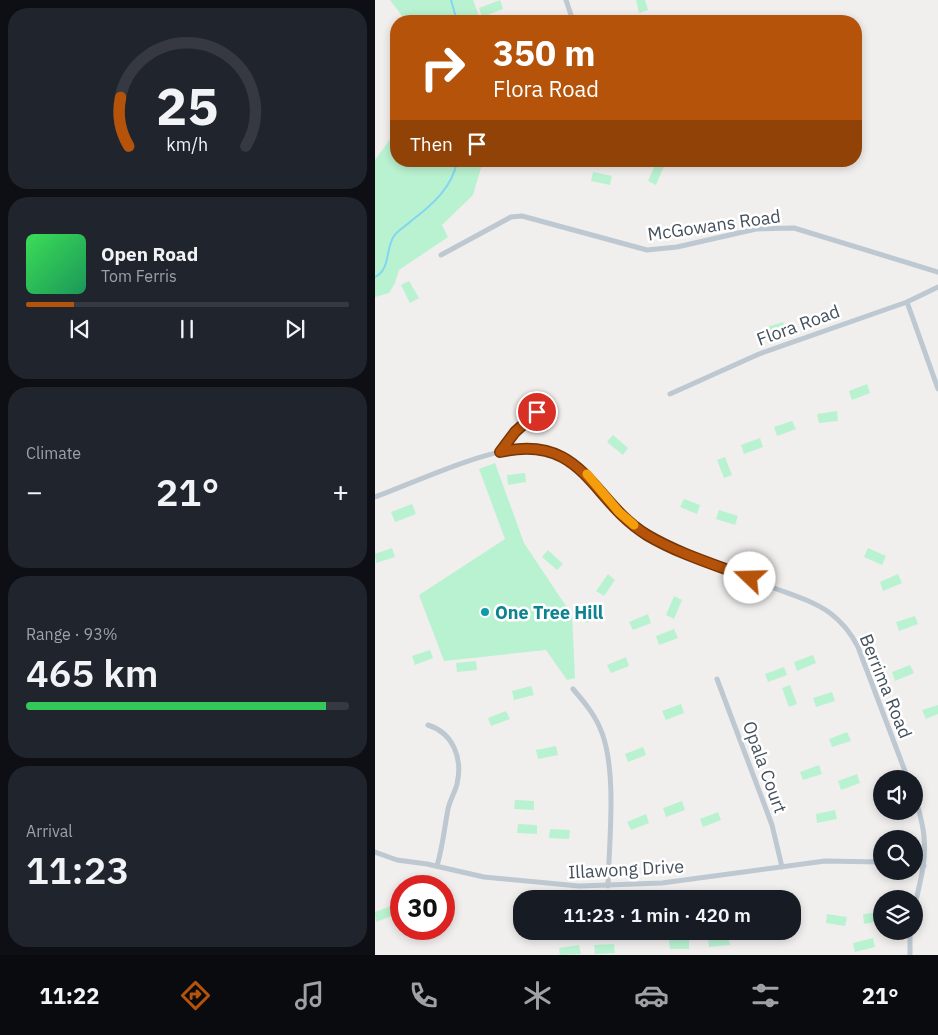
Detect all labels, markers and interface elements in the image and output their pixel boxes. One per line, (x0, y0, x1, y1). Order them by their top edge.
text: 350 m (493, 30, 596, 76)
icon: right (410, 35, 475, 100)
text: 25 (156, 72, 219, 139)
text: Flora Road (493, 74, 599, 103)
icon: arrive (463, 130, 491, 158)
text: Then (410, 132, 453, 156)
text: km/h (167, 133, 209, 156)
street label: McGowans Road (646, 204, 782, 246)
text: Open Road (101, 242, 198, 266)
text: Tom Ferris (101, 266, 177, 286)
street label: Flora Road (753, 299, 843, 351)
icon: previous (66, 315, 94, 343)
icon: pause (173, 315, 201, 343)
icon: next (281, 315, 309, 343)
pin (516, 391, 558, 433)
icon: arrive (523, 398, 551, 426)
text: Climate (26, 443, 81, 463)
text: 21° (156, 467, 219, 516)
text: − (26, 473, 43, 510)
text: + (332, 473, 349, 510)
position arrow (723, 551, 775, 603)
place label: One Tree Hill (495, 601, 604, 624)
marker: One Tree Hill (479, 606, 491, 618)
text: Range · 93% (26, 624, 118, 644)
street label: Berrima Road (855, 631, 917, 741)
text: 465 km (26, 648, 158, 697)
street label: Opala Court (738, 718, 792, 816)
map controls (873, 770, 923, 940)
button: sound (873, 770, 923, 820)
text: Arrival (26, 821, 73, 841)
button: search (873, 830, 923, 880)
text: 11:23 (26, 845, 129, 894)
street label: Illawong Drive (567, 854, 685, 884)
speed limit sign: 30 (390, 875, 455, 940)
button: layers (873, 890, 923, 940)
text: 11:23 · 1 min · 420 m (563, 903, 751, 927)
icon: directions (178, 978, 213, 1013)
icon: music (292, 978, 327, 1013)
icon: phone (406, 978, 441, 1013)
icon: climate (520, 978, 555, 1013)
icon: car (634, 978, 669, 1013)
icon: filters (748, 978, 783, 1013)
text: 11:22 (39, 981, 100, 1010)
text: 21° (862, 981, 898, 1010)

